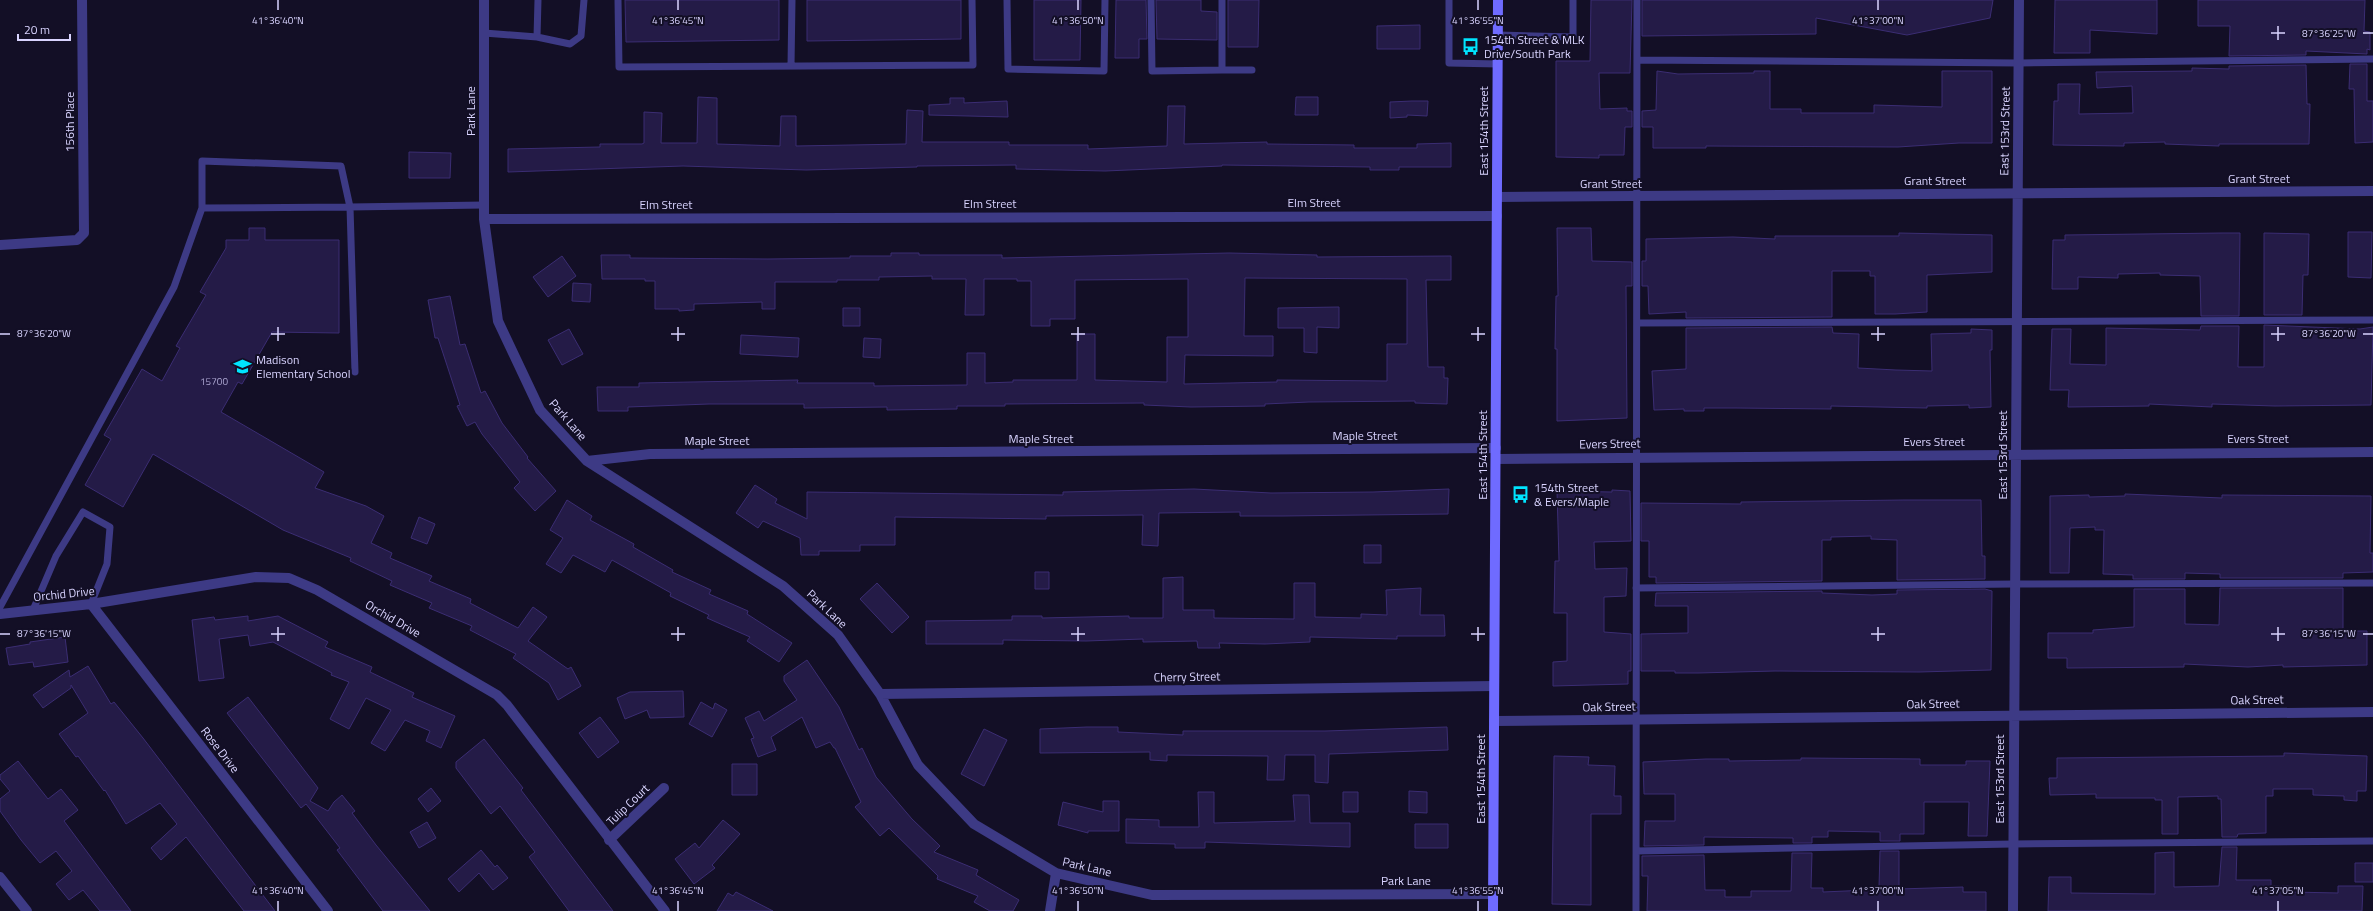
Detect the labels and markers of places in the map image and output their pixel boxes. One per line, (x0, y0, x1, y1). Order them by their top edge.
place label: 154th Street & MLK Drive/South Park (1484, 30, 1585, 63)
bus stop icon: 154th Street & MLK Drive/South Park (1461, 37, 1481, 57)
place label: Madison Elementary School (256, 350, 350, 383)
school or university icon: Madison Elementary School (233, 357, 253, 377)
place label: 154th Street & Evers/Maple (1534, 478, 1609, 511)
bus stop icon: 154th Street & Evers/Maple (1511, 485, 1531, 505)

